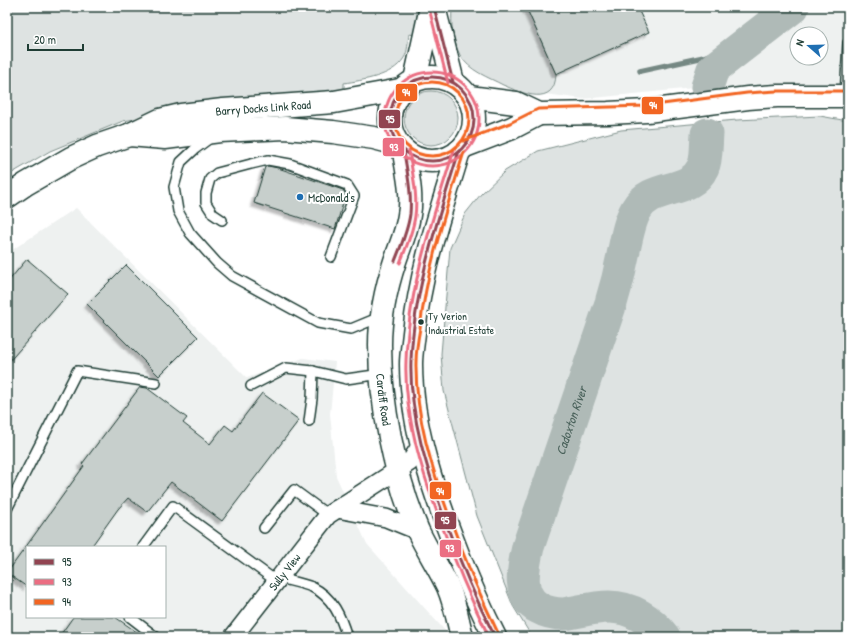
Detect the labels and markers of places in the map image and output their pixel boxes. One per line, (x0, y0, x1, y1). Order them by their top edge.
place label: McDonald's (308, 189, 355, 206)
marker: McDonald's (295, 192, 305, 202)
place label: Ty Verion Industrial Estate (428, 309, 495, 337)
marker: Ty Verion Industrial Estate (416, 317, 426, 327)

